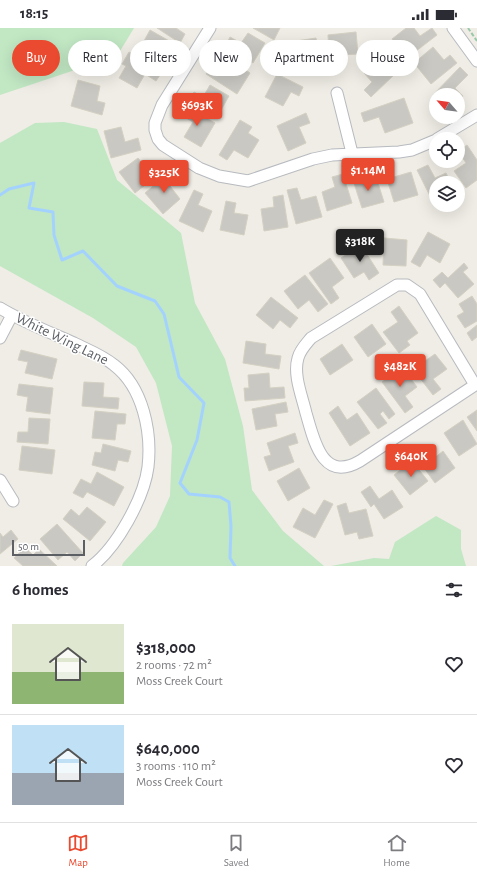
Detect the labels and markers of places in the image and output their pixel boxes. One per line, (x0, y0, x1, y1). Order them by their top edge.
pin: $693K (169, 93, 225, 127)
pin: $1.14M (335, 158, 401, 192)
pin: $325K (136, 160, 192, 194)
pin: $318K (332, 229, 388, 263)
pin: $482K (372, 354, 428, 388)
pin: $640K (383, 444, 439, 478)

